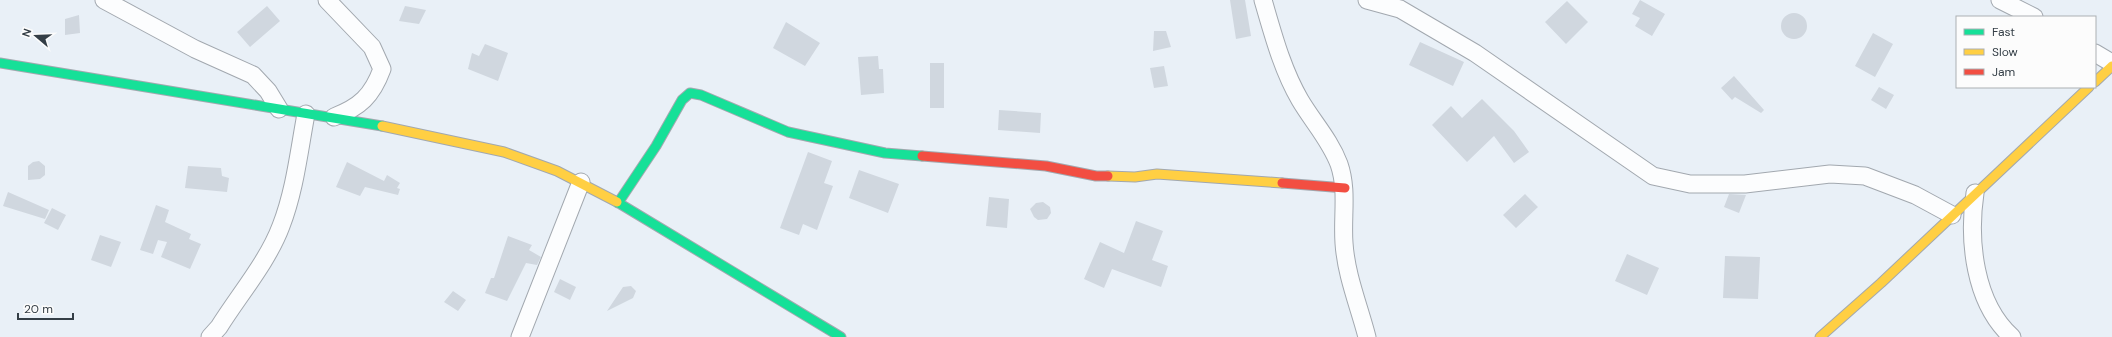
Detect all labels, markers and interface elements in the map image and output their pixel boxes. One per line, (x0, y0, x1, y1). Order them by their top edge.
north arrow (16, 16, 56, 56)
legend (1956, 16, 2096, 88)
text: Fast (1992, 24, 2015, 40)
text: N (19, 27, 34, 39)
text: Slow (1992, 44, 2018, 60)
text: Jam (1992, 64, 2015, 80)
scale bar (18, 295, 73, 321)
text: 20 m (24, 301, 53, 317)

